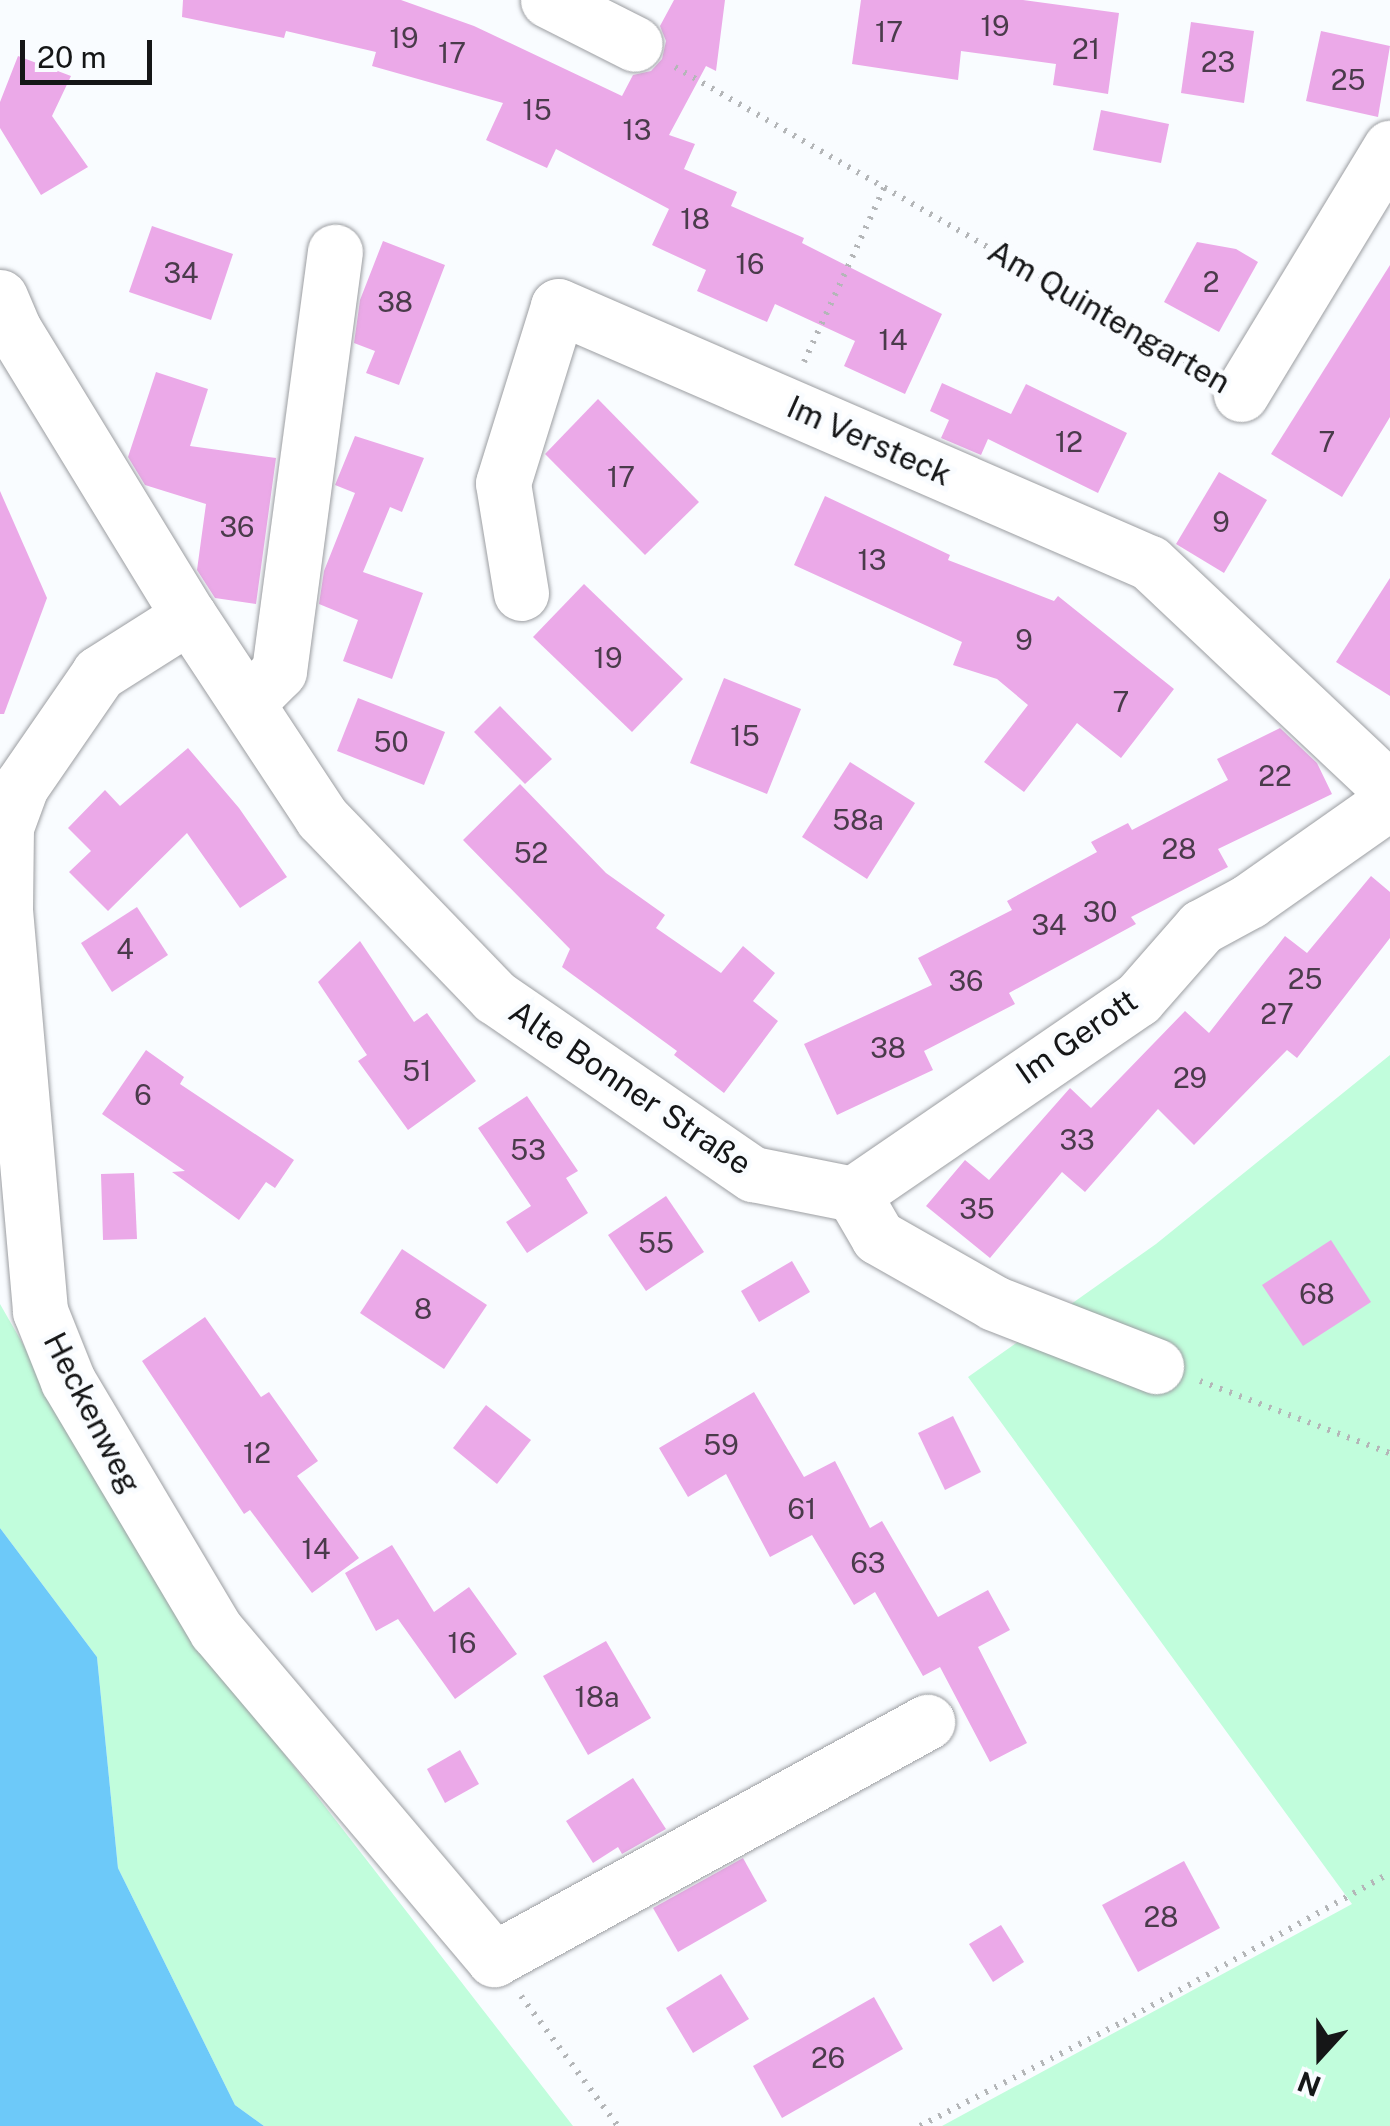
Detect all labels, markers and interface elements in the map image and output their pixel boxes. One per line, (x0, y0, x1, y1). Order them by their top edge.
house number: 19 (981, 9, 1009, 43)
house number: 17 (875, 15, 903, 49)
scale bar (25, 20, 158, 82)
house number: 19 (390, 21, 418, 55)
house number: 21 (1072, 32, 1100, 66)
house number: 17 (438, 36, 466, 70)
text: 20 m (37, 39, 106, 75)
house number: 23 (1201, 45, 1235, 79)
house number: 25 (1331, 63, 1365, 97)
house number: 15 (522, 93, 552, 127)
house number: 13 (622, 113, 652, 147)
house number: 18 (680, 202, 710, 236)
street label: Am Quintengarten (981, 232, 1237, 402)
house number: 16 (736, 247, 764, 281)
house number: 34 (163, 256, 199, 290)
house number: 2 (1203, 265, 1219, 299)
house number: 38 (377, 285, 413, 319)
house number: 14 (879, 323, 907, 357)
street label: Im Versteck (781, 388, 957, 494)
house number: 12 (1055, 425, 1083, 459)
house number: 7 (1319, 425, 1335, 459)
house number: 17 (607, 460, 635, 494)
house number: 9 (1212, 505, 1230, 539)
house number: 36 (220, 510, 254, 544)
house number: 13 (857, 543, 887, 577)
house number: 9 (1015, 623, 1033, 657)
house number: 19 (594, 641, 622, 675)
house number: 7 (1113, 685, 1129, 719)
house number: 15 (730, 719, 760, 753)
house number: 50 (373, 725, 409, 759)
house number: 22 (1258, 759, 1292, 793)
house number: 58a (832, 803, 884, 837)
house number: 28 (1162, 832, 1196, 866)
house number: 52 (514, 836, 548, 870)
house number: 30 (1083, 895, 1117, 929)
house number: 34 (1031, 908, 1067, 942)
house number: 4 (116, 932, 134, 966)
house number: 25 (1288, 962, 1322, 996)
house number: 36 (949, 964, 983, 998)
street label: Im Gerott (1009, 981, 1145, 1093)
street label: Alte Bonner Straße (502, 993, 758, 1183)
house number: 27 (1260, 997, 1294, 1031)
house number: 38 (870, 1031, 906, 1065)
house number: 51 (402, 1054, 432, 1088)
house number: 29 (1173, 1061, 1207, 1095)
house number: 6 (134, 1078, 152, 1112)
house number: 33 (1059, 1123, 1095, 1157)
house number: 53 (510, 1133, 546, 1167)
house number: 35 (959, 1192, 995, 1226)
house number: 55 (638, 1226, 674, 1260)
house number: 68 (1299, 1277, 1335, 1311)
house number: 8 (414, 1292, 432, 1326)
street label: Heckenweg (35, 1326, 149, 1500)
house number: 59 (703, 1428, 739, 1462)
house number: 12 (243, 1436, 271, 1470)
house number: 61 (788, 1492, 816, 1526)
house number: 14 (302, 1532, 330, 1566)
house number: 63 (851, 1546, 885, 1580)
house number: 16 (448, 1626, 476, 1660)
house number: 18a (574, 1680, 620, 1714)
house number: 28 (1144, 1900, 1178, 1934)
north arrow (1270, 2006, 1370, 2106)
house number: 26 (811, 2041, 845, 2075)
text: N (1293, 2065, 1325, 2104)

